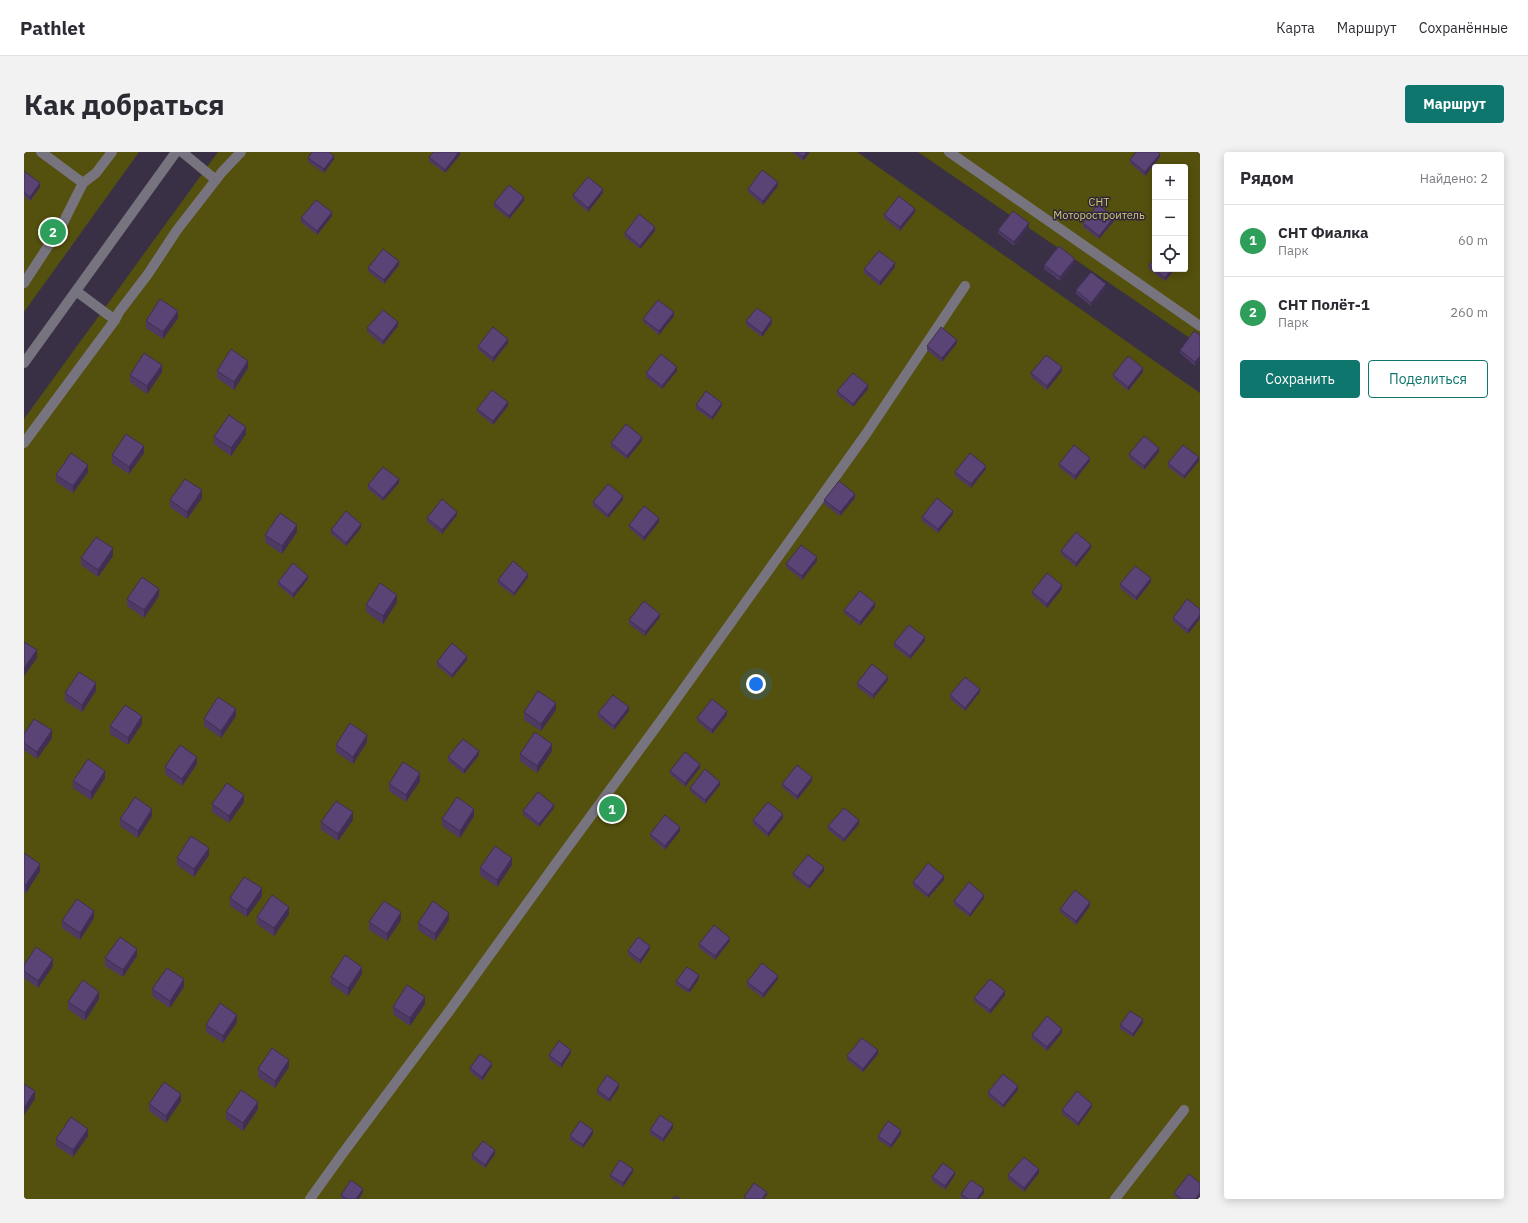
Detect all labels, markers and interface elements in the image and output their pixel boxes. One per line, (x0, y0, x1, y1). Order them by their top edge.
text: Pathlet (20, 16, 85, 40)
text: Карта (1276, 19, 1315, 37)
text: Маршрут (1337, 19, 1397, 37)
text: Сохранённые (1419, 19, 1508, 37)
button: Маршрут (1405, 85, 1504, 123)
text: Как добраться (24, 86, 225, 123)
map controls (1152, 164, 1188, 272)
button: + (1152, 164, 1188, 200)
text: Рядом (1240, 167, 1294, 189)
text: Найдено: 2 (1420, 170, 1488, 187)
park label: СНТ Моторостроитель (1053, 195, 1145, 222)
button: − (1152, 200, 1188, 236)
pin: 2 (40, 217, 66, 247)
text: СНТ Фиалка (1278, 223, 1369, 242)
text: 1 (1249, 232, 1257, 249)
text: 60 m (1458, 232, 1488, 249)
button: locate (1152, 236, 1188, 272)
text: Парк (1278, 242, 1309, 259)
text: СНТ Полёт-1 (1278, 295, 1370, 314)
text: 2 (1249, 304, 1257, 321)
text: 260 m (1450, 304, 1488, 321)
text: Парк (1278, 314, 1309, 331)
button: Сохранить (1240, 360, 1360, 398)
button: Поделиться (1368, 360, 1488, 398)
your location (746, 674, 766, 694)
pin: 1 (599, 794, 625, 824)

